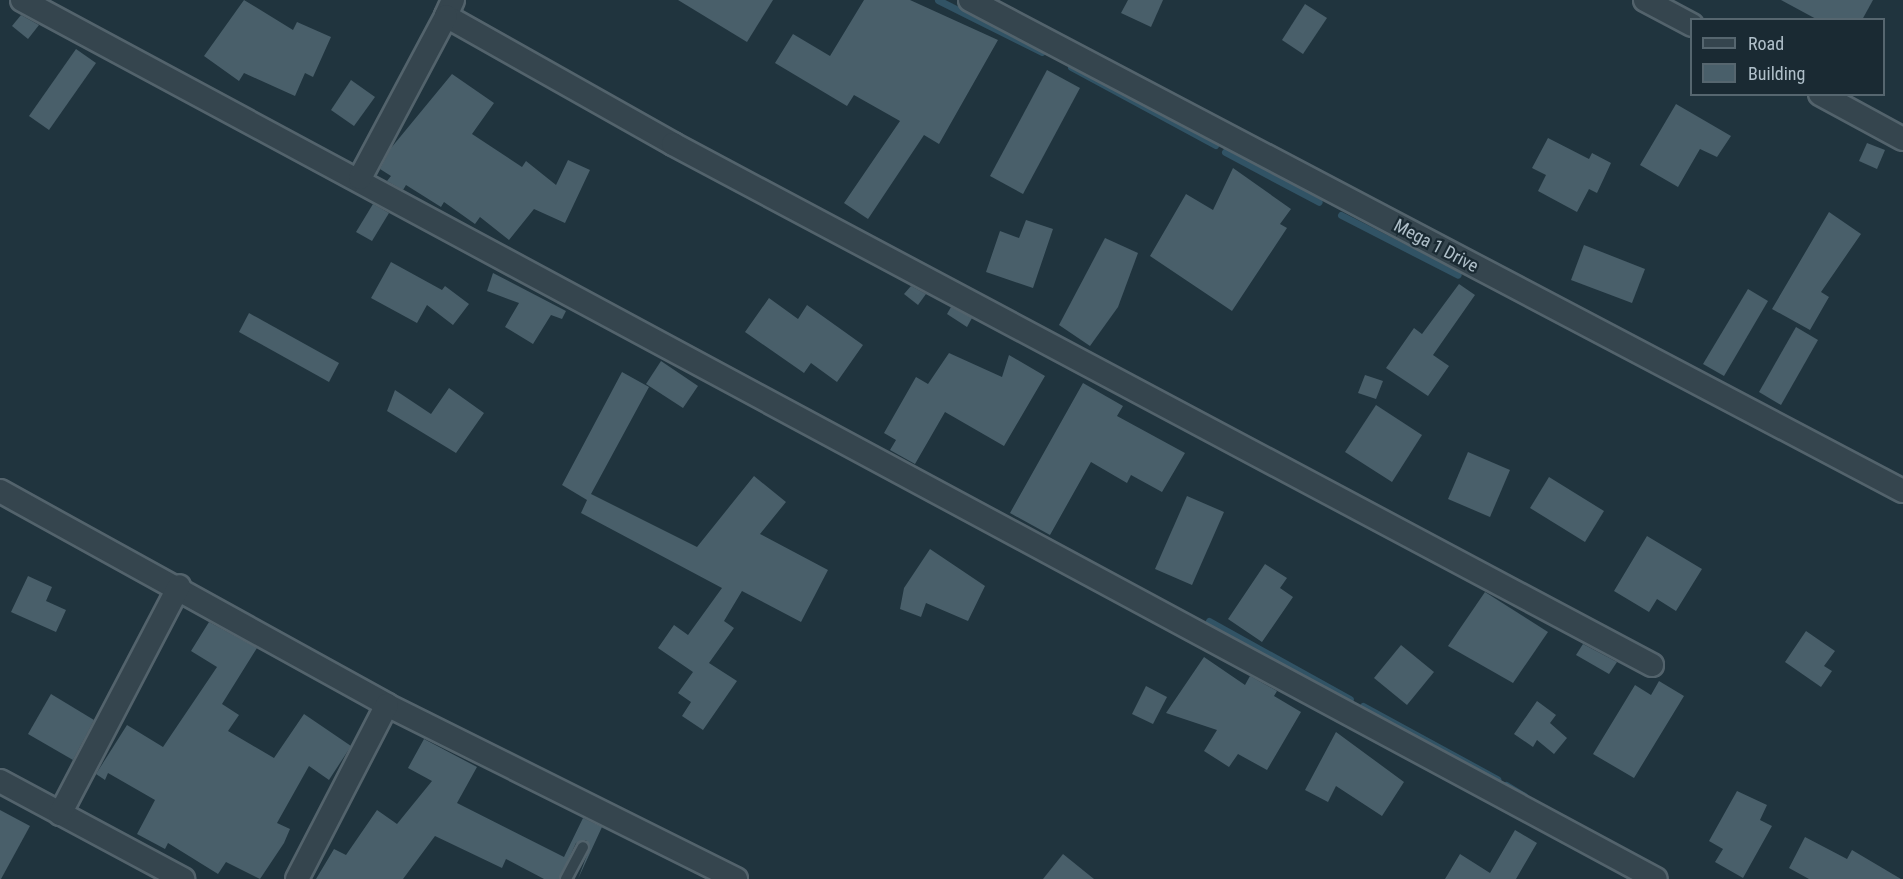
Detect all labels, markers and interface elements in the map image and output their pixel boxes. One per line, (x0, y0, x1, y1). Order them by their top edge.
legend (1690, 18, 1885, 96)
text: Road (1748, 33, 1784, 54)
text: Building (1748, 63, 1805, 84)
street label: Mega 1 Drive (1390, 215, 1482, 277)

